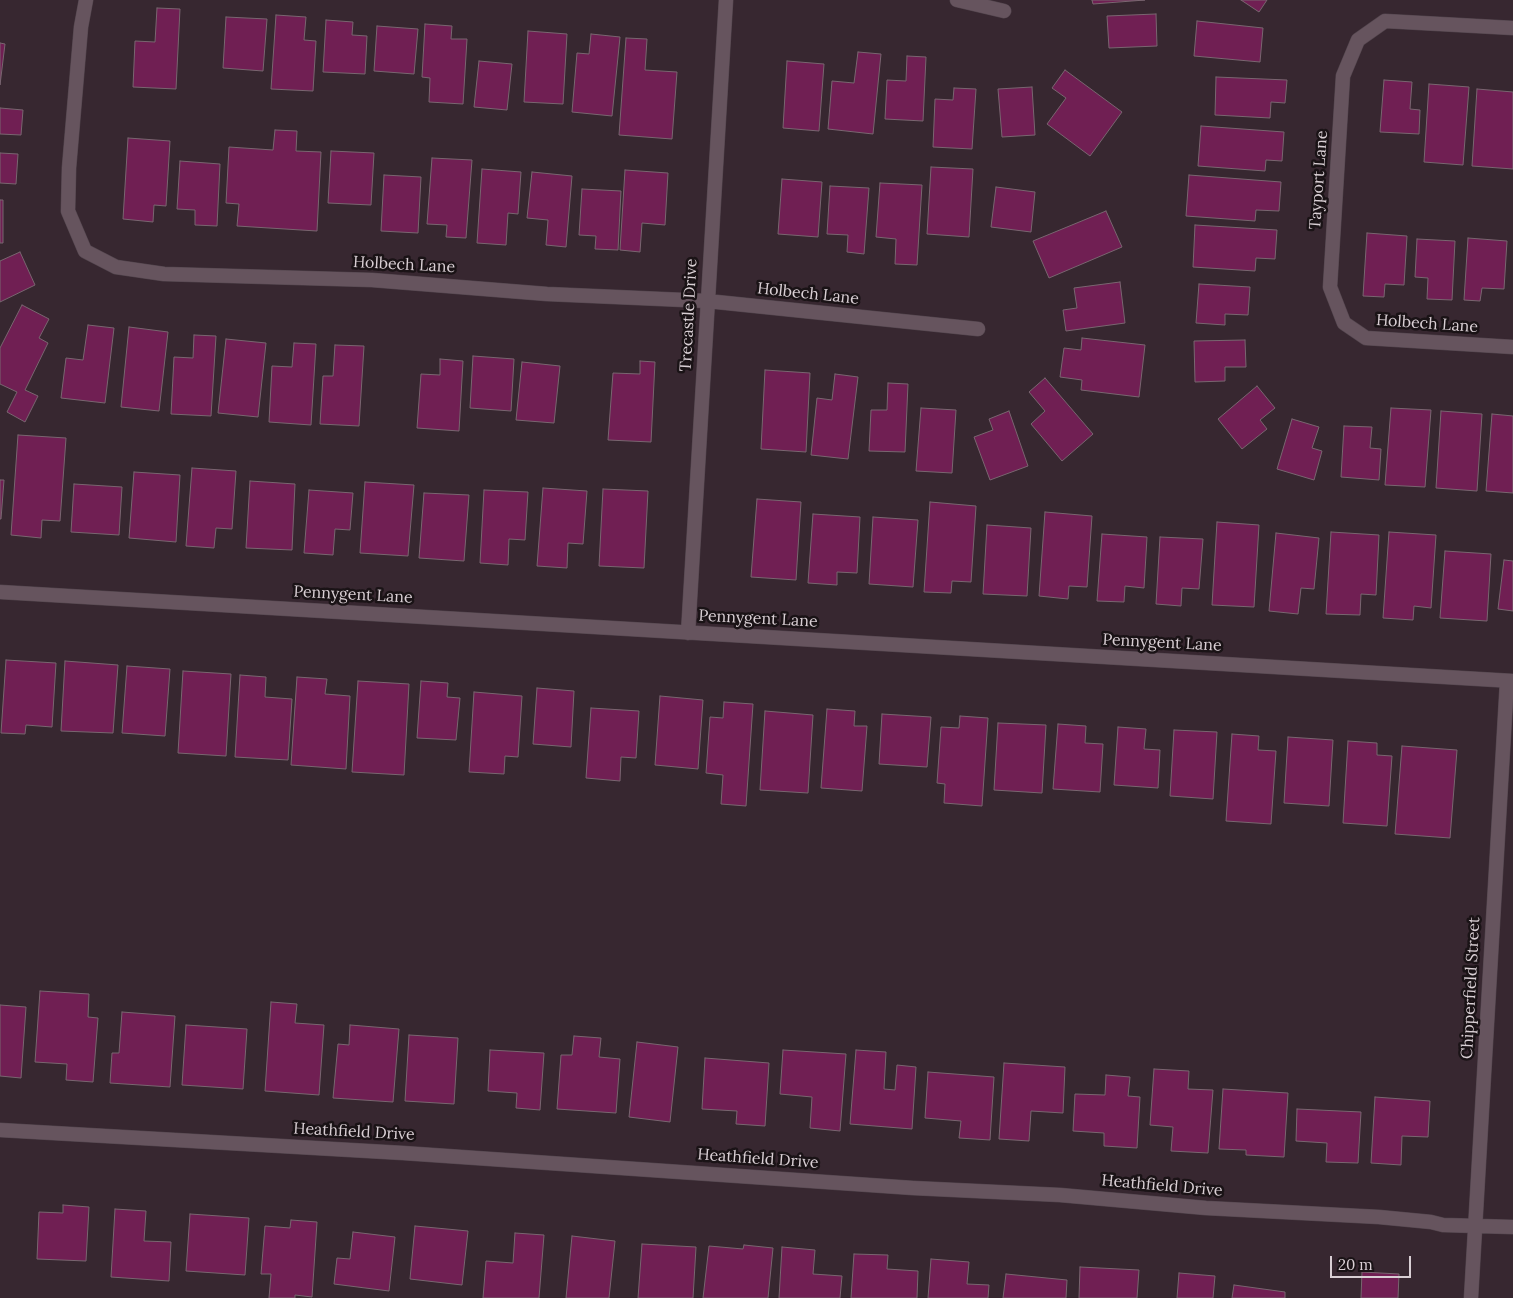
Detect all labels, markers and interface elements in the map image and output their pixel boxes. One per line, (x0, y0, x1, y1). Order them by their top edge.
street label: Tayport Lane (1306, 130, 1332, 230)
street label: Holbech Lane (352, 253, 456, 277)
street label: Trecastle Drive (676, 258, 702, 372)
street label: Holbech Lane (756, 279, 860, 309)
street label: Holbech Lane (1375, 311, 1479, 337)
street label: Pennygent Lane (293, 582, 413, 608)
street label: Pennygent Lane (698, 606, 818, 632)
street label: Pennygent Lane (1102, 630, 1222, 656)
street label: Chipperfield Street (1458, 917, 1484, 1059)
street label: Heathfield Drive (293, 1119, 415, 1145)
street label: Heathfield Drive (697, 1145, 819, 1173)
street label: Heathfield Drive (1101, 1171, 1223, 1201)
scale bar (1333, 1246, 1414, 1278)
text: 20 m (1338, 1255, 1373, 1274)

